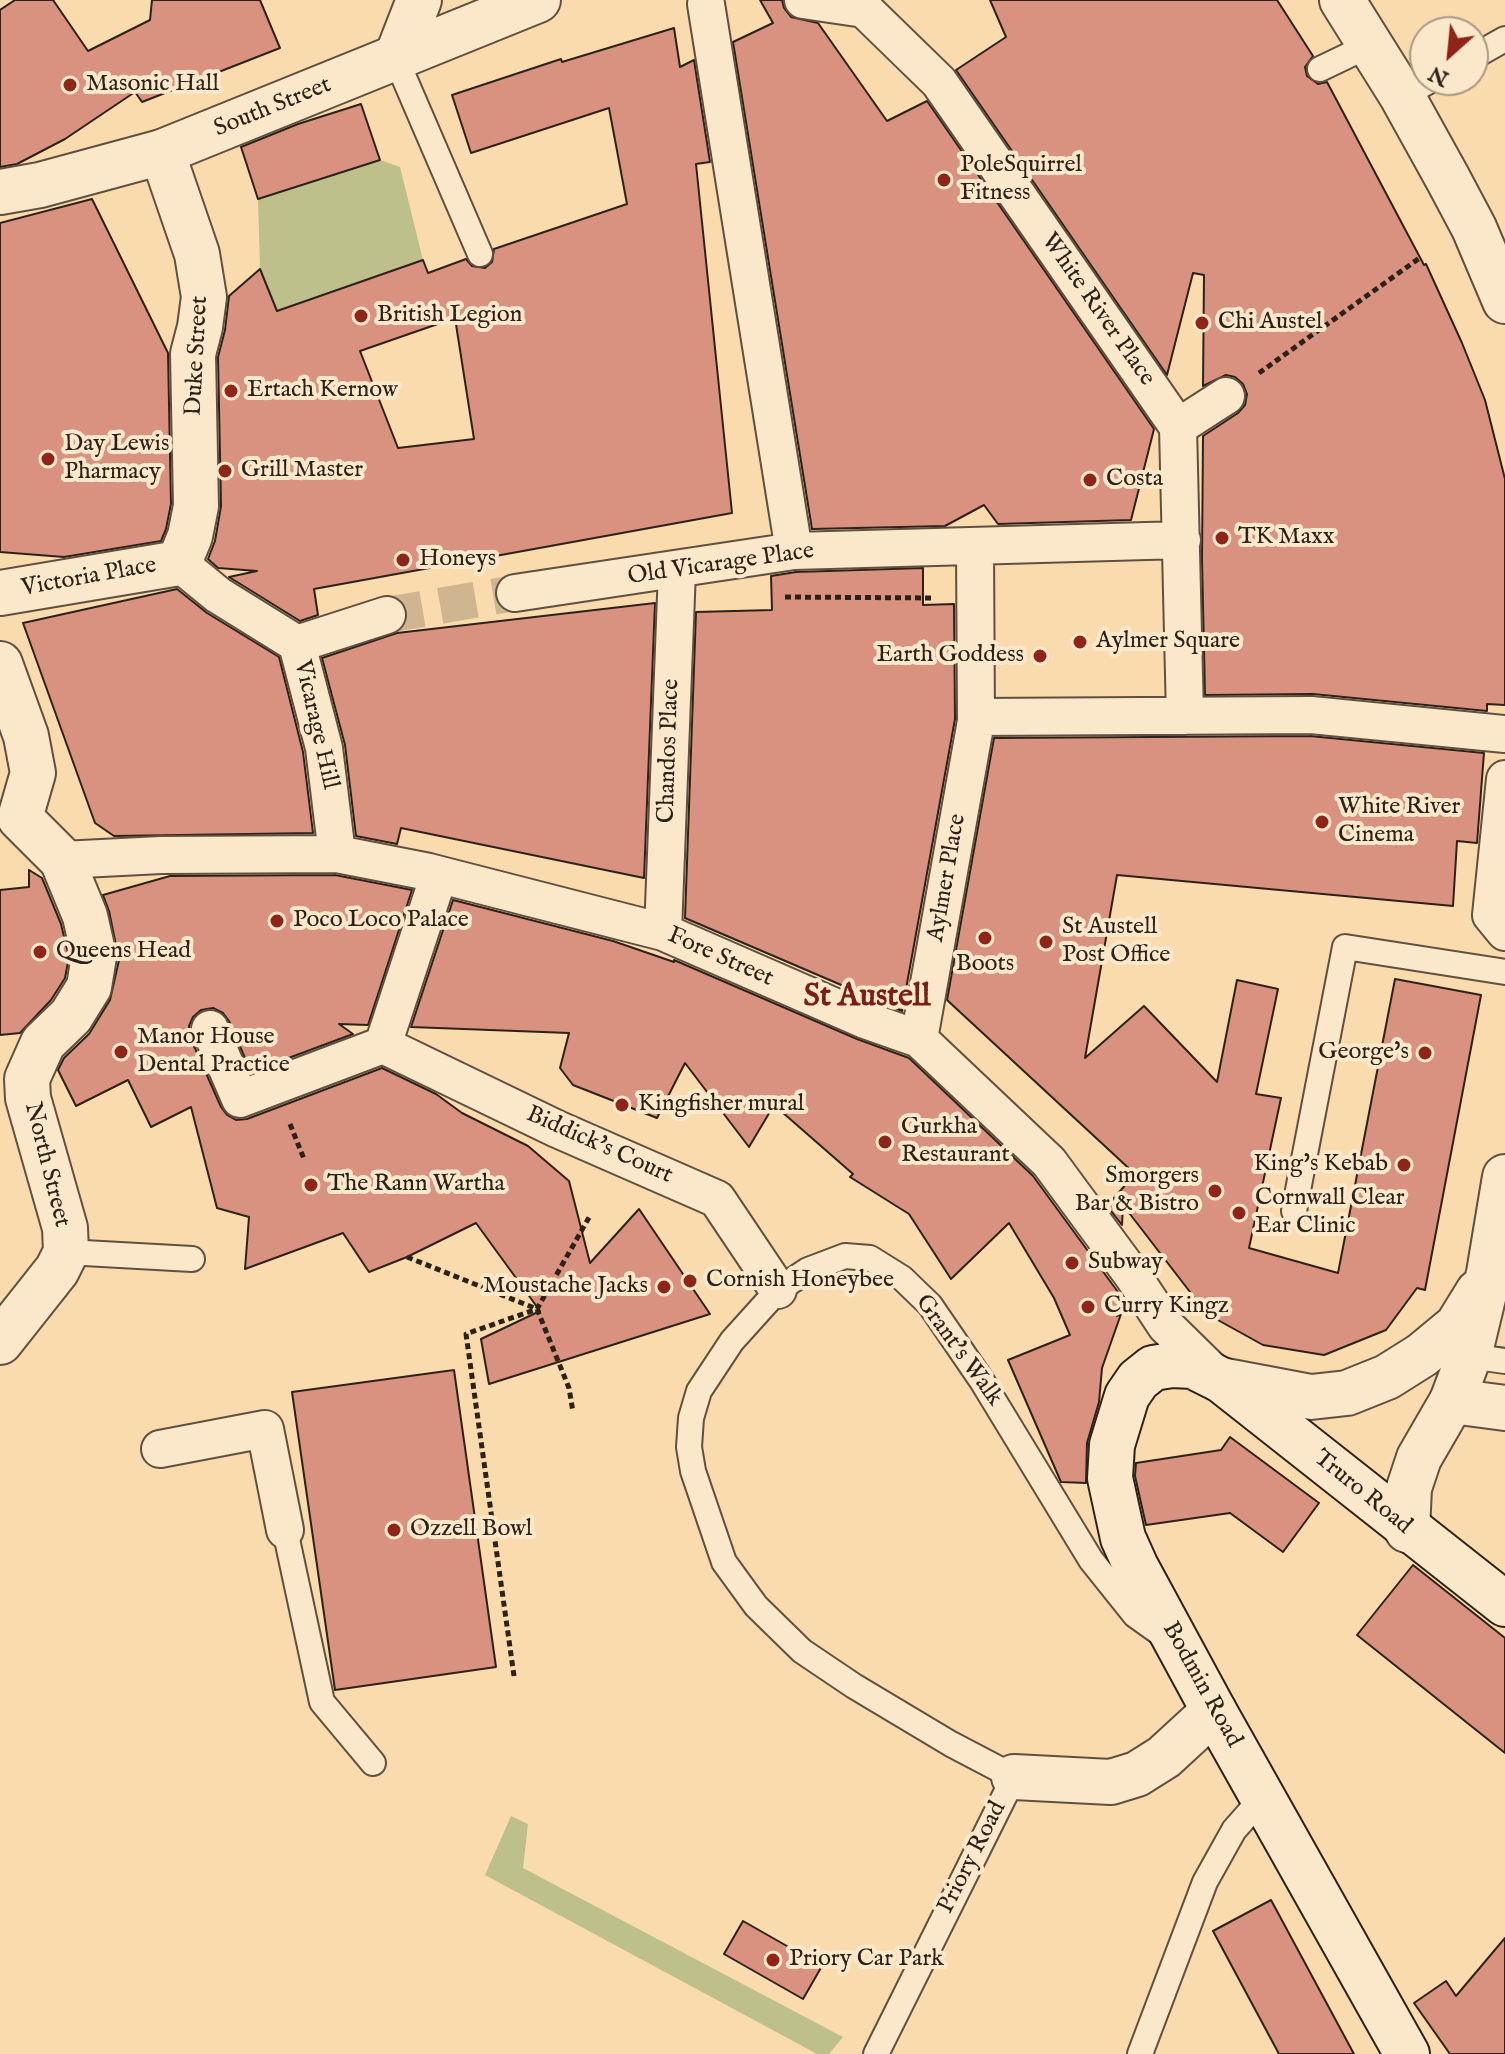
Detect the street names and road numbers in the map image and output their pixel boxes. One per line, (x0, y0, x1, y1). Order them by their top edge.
street label: South Street (210, 72, 336, 144)
street label: White River Place (1034, 228, 1160, 392)
street label: Duke Street (180, 295, 216, 417)
street label: Old Vicarage Place (626, 538, 816, 592)
street label: Victoria Place (19, 552, 159, 604)
street label: Vicarage Hill (286, 658, 344, 792)
street label: Chandos Place (653, 678, 687, 824)
street label: Aylmer Place (923, 812, 973, 944)
street label: Fore Street (663, 922, 777, 994)
street label: North Street (17, 1100, 75, 1230)
street label: Biddick's Court (521, 1101, 677, 1191)
street label: Grant's Walk (908, 1290, 1008, 1412)
street label: Truro Road (1307, 1445, 1417, 1541)
street label: Bodmin Road (1155, 1617, 1247, 1753)
street label: Priory Road (932, 1797, 1014, 1919)

